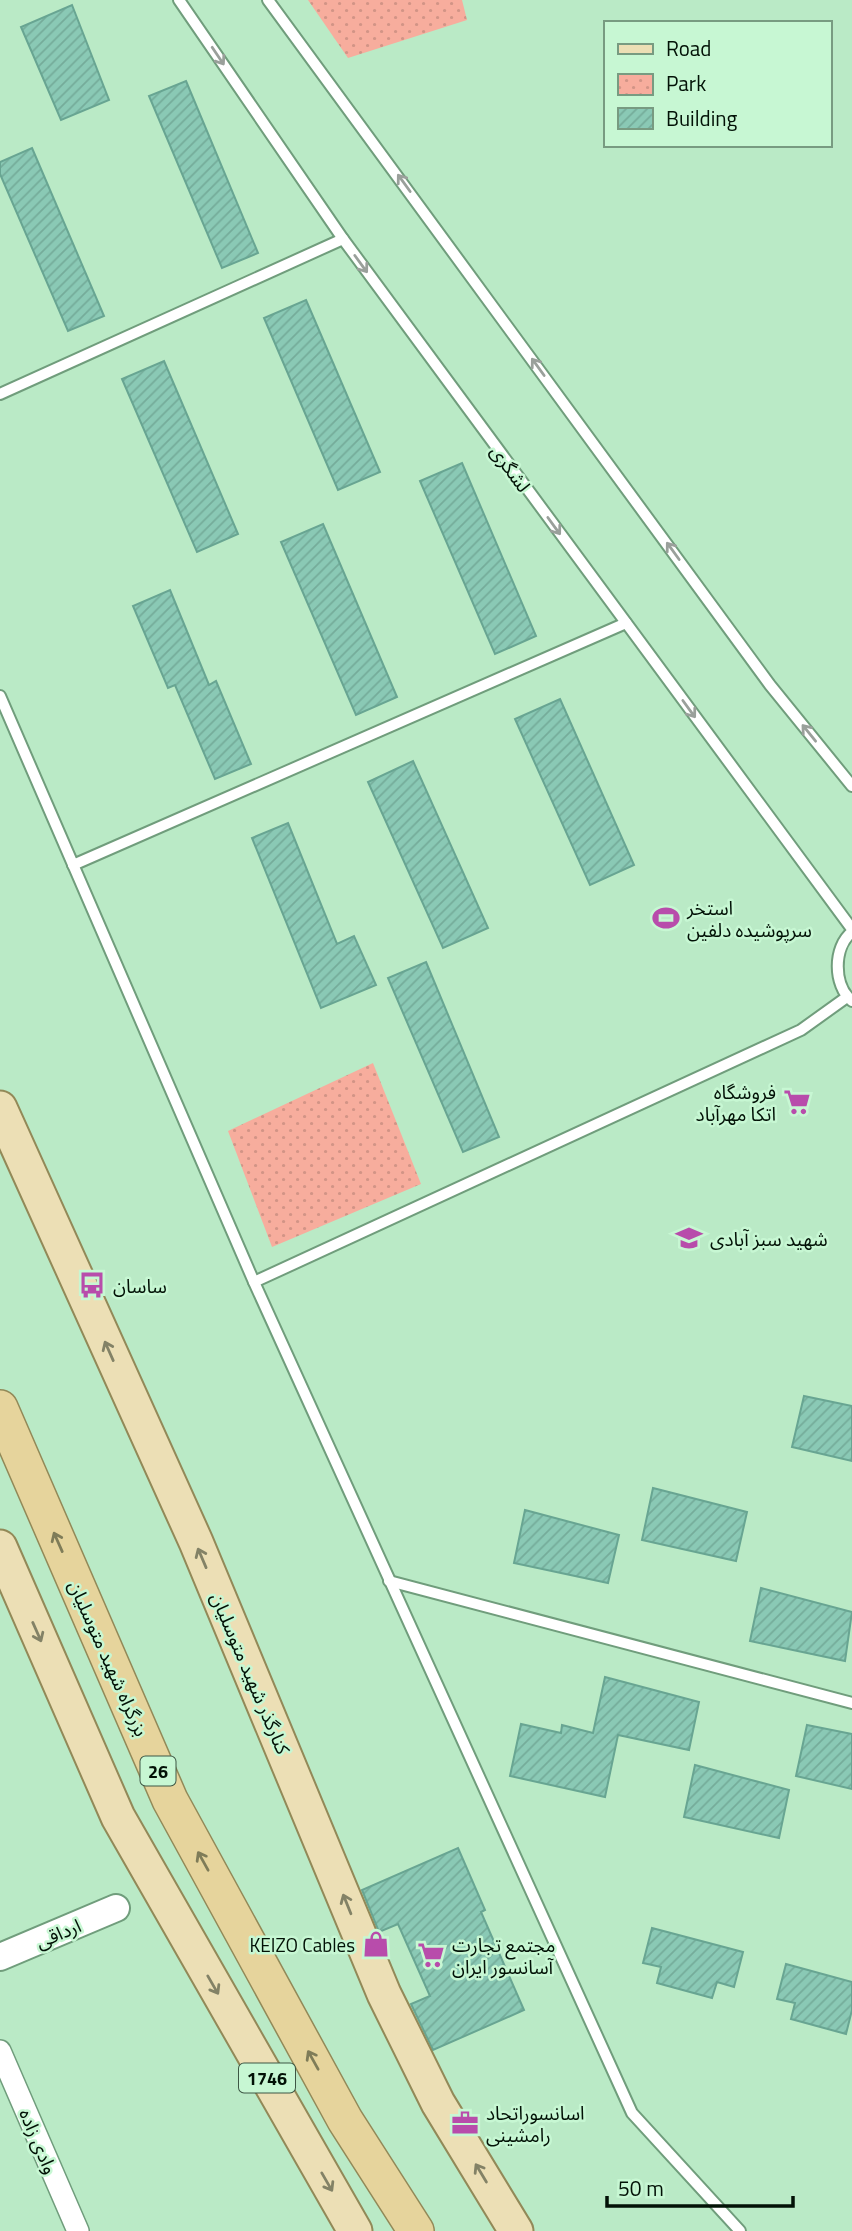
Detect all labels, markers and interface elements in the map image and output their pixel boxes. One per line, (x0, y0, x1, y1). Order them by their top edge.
legend (604, 21, 831, 147)
text: Road (666, 32, 711, 64)
one-way arrow (211, 46, 225, 65)
text: Park (666, 67, 706, 99)
text: Building (666, 102, 738, 134)
one-way arrow (397, 174, 411, 193)
one-way arrow (354, 254, 368, 273)
one-way arrow (531, 358, 546, 377)
street label: لشگری (484, 438, 538, 498)
one-way arrow (547, 516, 561, 535)
one-way arrow (665, 542, 680, 561)
one-way arrow (682, 699, 696, 718)
one-way arrow (801, 724, 817, 742)
place label: استخر سرپوشیده دلفین (686, 893, 812, 944)
sports icon: استخر سرپوشیده دلفین (651, 903, 681, 933)
place label: فروشگاه اتکا مهرآباد (696, 1077, 776, 1128)
supermarket icon: فروشگاه اتکا مهرآباد (782, 1087, 812, 1117)
school or university icon: شهید سبز آبادی (674, 1223, 704, 1253)
place label: شهید سبز آبادی (710, 1224, 828, 1253)
bus stop icon: ساسان (77, 1270, 107, 1300)
place label: ساسان (113, 1271, 167, 1300)
one-way arrow (102, 1340, 115, 1362)
one-way arrow (51, 1532, 64, 1554)
one-way arrow (195, 1548, 208, 1570)
street label: بزرگراه شهید متوسلیان (62, 1575, 156, 1741)
street label: کنارگذر شهید متوسلیان (204, 1588, 299, 1760)
one-way arrow (31, 1621, 44, 1642)
road number: 26 (140, 1756, 176, 1786)
one-way arrow (196, 1851, 210, 1871)
one-way arrow (339, 1893, 352, 1915)
street label: ارداقی (31, 1910, 85, 1956)
shop icon: KEIZO Cables (361, 1929, 391, 1959)
place label: KEIZO Cables (250, 1930, 355, 1959)
place label: مجتمع تجارت آسانسور ایران (452, 1930, 556, 1981)
supermarket icon: مجتمع تجارت آسانسور ایران (416, 1940, 446, 1970)
one-way arrow (206, 1974, 220, 1994)
one-way arrow (306, 2050, 319, 2071)
road number: 1746 (239, 2064, 295, 2092)
place label: اسانسوراتحاد رامشینی (486, 2098, 585, 2149)
street label: وادی زاده (12, 2104, 66, 2178)
office icon: اسانسوراتحاد رامشینی (450, 2108, 480, 2138)
one-way arrow (473, 2163, 487, 2183)
scale bar (607, 2164, 792, 2208)
one-way arrow (320, 2171, 334, 2191)
text: 50 m (618, 2172, 664, 2204)

